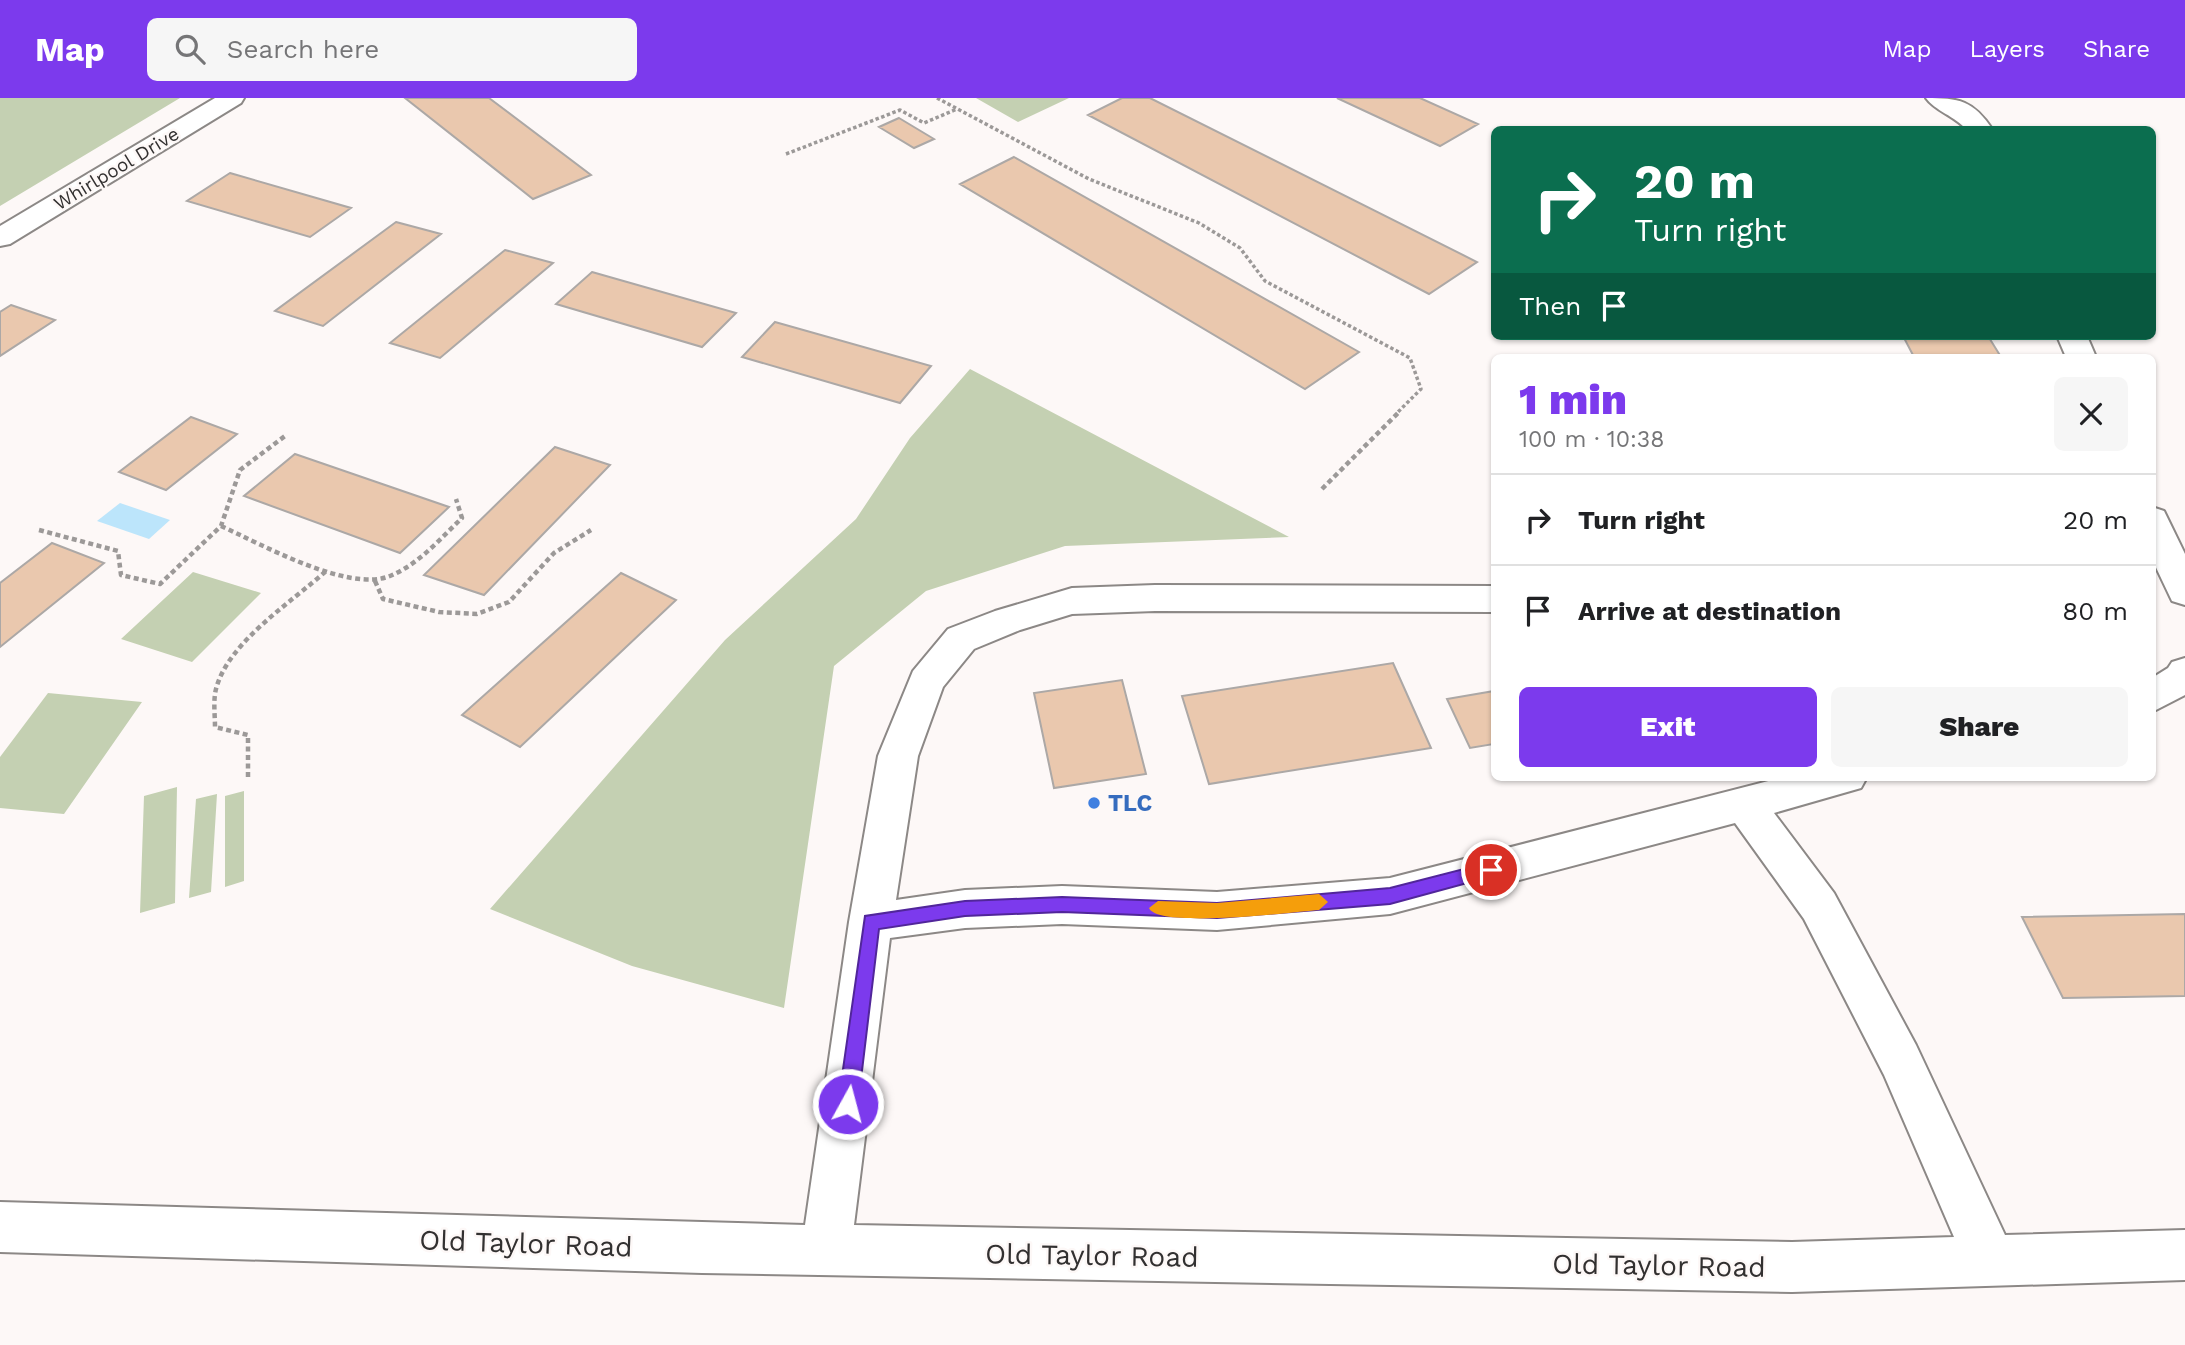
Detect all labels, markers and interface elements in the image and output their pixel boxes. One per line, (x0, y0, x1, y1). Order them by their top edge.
search box (147, 18, 637, 81)
text: Map (35, 30, 105, 69)
icon: search (171, 30, 209, 68)
text: Search here (227, 34, 379, 64)
text: Map (1883, 35, 1931, 63)
text: Layers (1969, 35, 2045, 63)
text: Share (2083, 35, 2150, 63)
street label: Whirlpool Drive (49, 122, 183, 215)
text: 20 m (1634, 152, 1755, 210)
icon: right (1519, 154, 1610, 245)
text: Turn right (1634, 211, 1786, 249)
icon: arrive (1595, 287, 1633, 325)
text: Then (1519, 291, 1581, 321)
text: 1 min (1519, 375, 1627, 424)
button: close (2054, 377, 2128, 451)
text: 100 m · 10:38 (1519, 426, 1664, 453)
icon: right (1519, 501, 1557, 539)
text: Turn right (1578, 505, 1705, 535)
text: 20 m (2063, 505, 2128, 535)
icon: arrive (1519, 592, 1557, 630)
text: Arrive at destination (1578, 596, 1841, 626)
text: 80 m (2062, 596, 2128, 626)
button: Exit (1519, 687, 1817, 767)
button: Share (1831, 687, 2128, 767)
place label: TLC (1108, 790, 1152, 817)
marker: TLC (1086, 795, 1102, 811)
pin (1461, 840, 1521, 900)
icon: arrive (1472, 851, 1510, 889)
position arrow (811, 1067, 885, 1141)
street label: Old Taylor Road (419, 1223, 633, 1264)
street label: Old Taylor Road (985, 1237, 1199, 1274)
street label: Old Taylor Road (1552, 1247, 1766, 1284)

